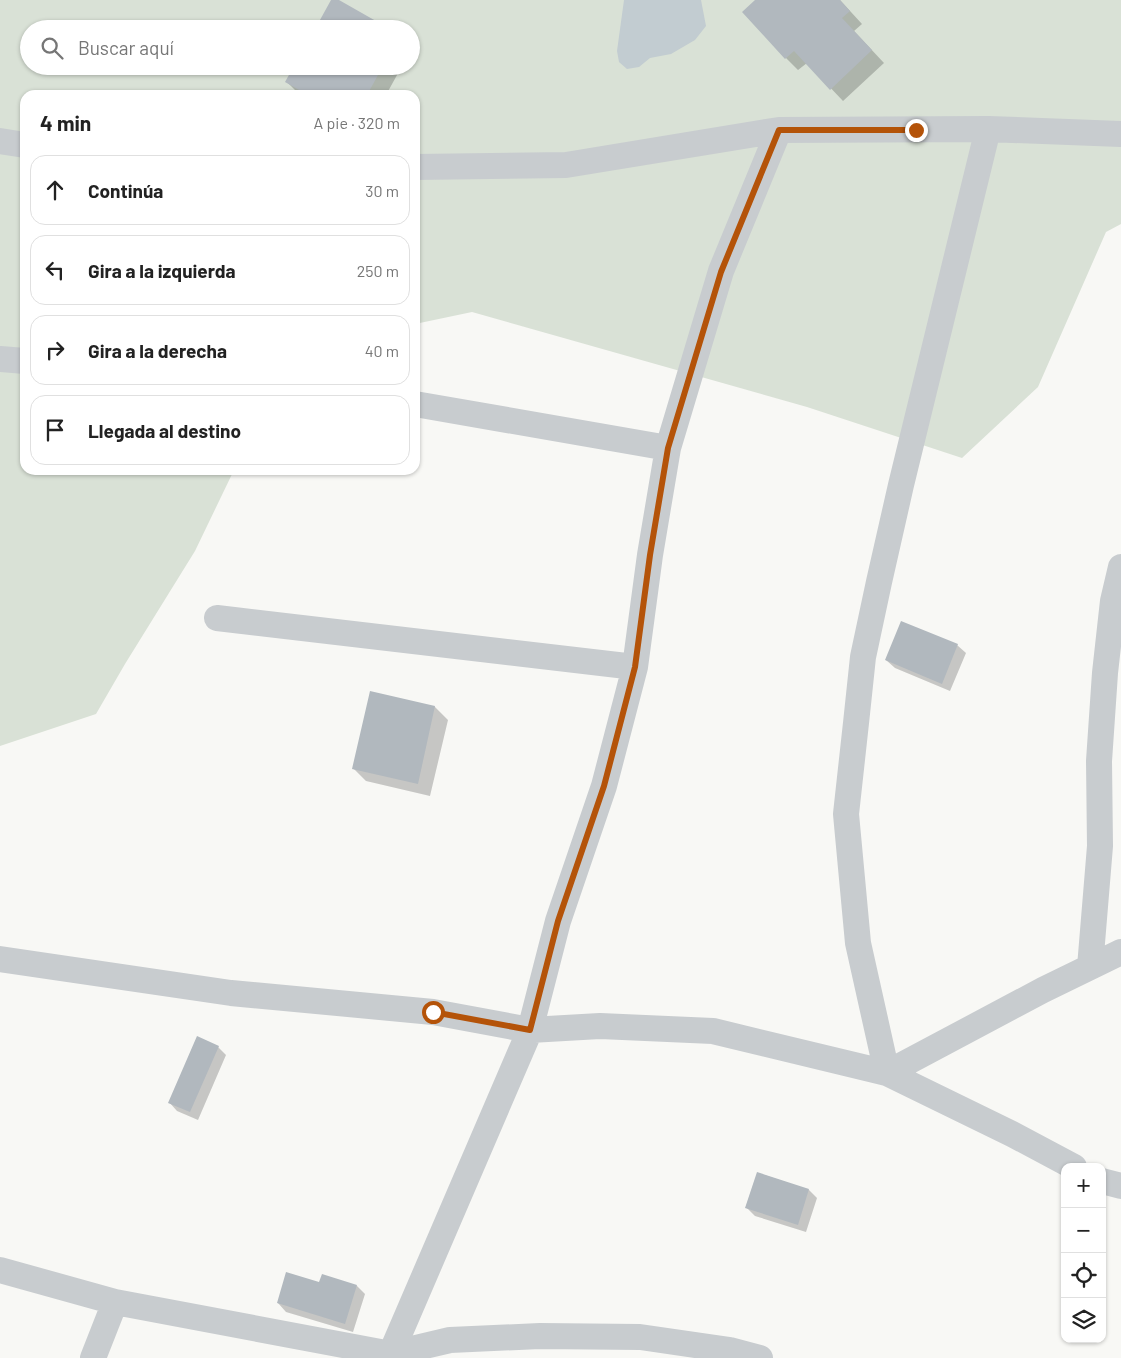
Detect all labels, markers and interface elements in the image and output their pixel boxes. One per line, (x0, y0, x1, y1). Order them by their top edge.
search box (20, 20, 420, 75)
icon: search (38, 34, 66, 62)
text: Buscar aquí (78, 36, 174, 59)
text: 4 min (40, 110, 91, 135)
text: A pie · 320 m (314, 113, 400, 132)
route end (905, 119, 928, 142)
icon: ahead (41, 176, 69, 204)
text: Continúa (88, 179, 163, 202)
text: 30 m (365, 181, 399, 200)
icon: left (41, 256, 69, 284)
text: Gira a la izquierda (88, 259, 236, 282)
text: 250 m (357, 261, 399, 280)
icon: right (41, 336, 69, 364)
text: Gira a la derecha (88, 339, 227, 362)
text: 40 m (365, 341, 399, 360)
icon: arrive (41, 416, 69, 444)
text: Llegada al destino (88, 419, 241, 442)
route start (422, 1001, 445, 1024)
map controls (1061, 1163, 1106, 1343)
button: + (1061, 1163, 1106, 1208)
button: − (1061, 1208, 1106, 1253)
button: locate (1061, 1253, 1106, 1298)
button: layers (1061, 1298, 1106, 1343)

